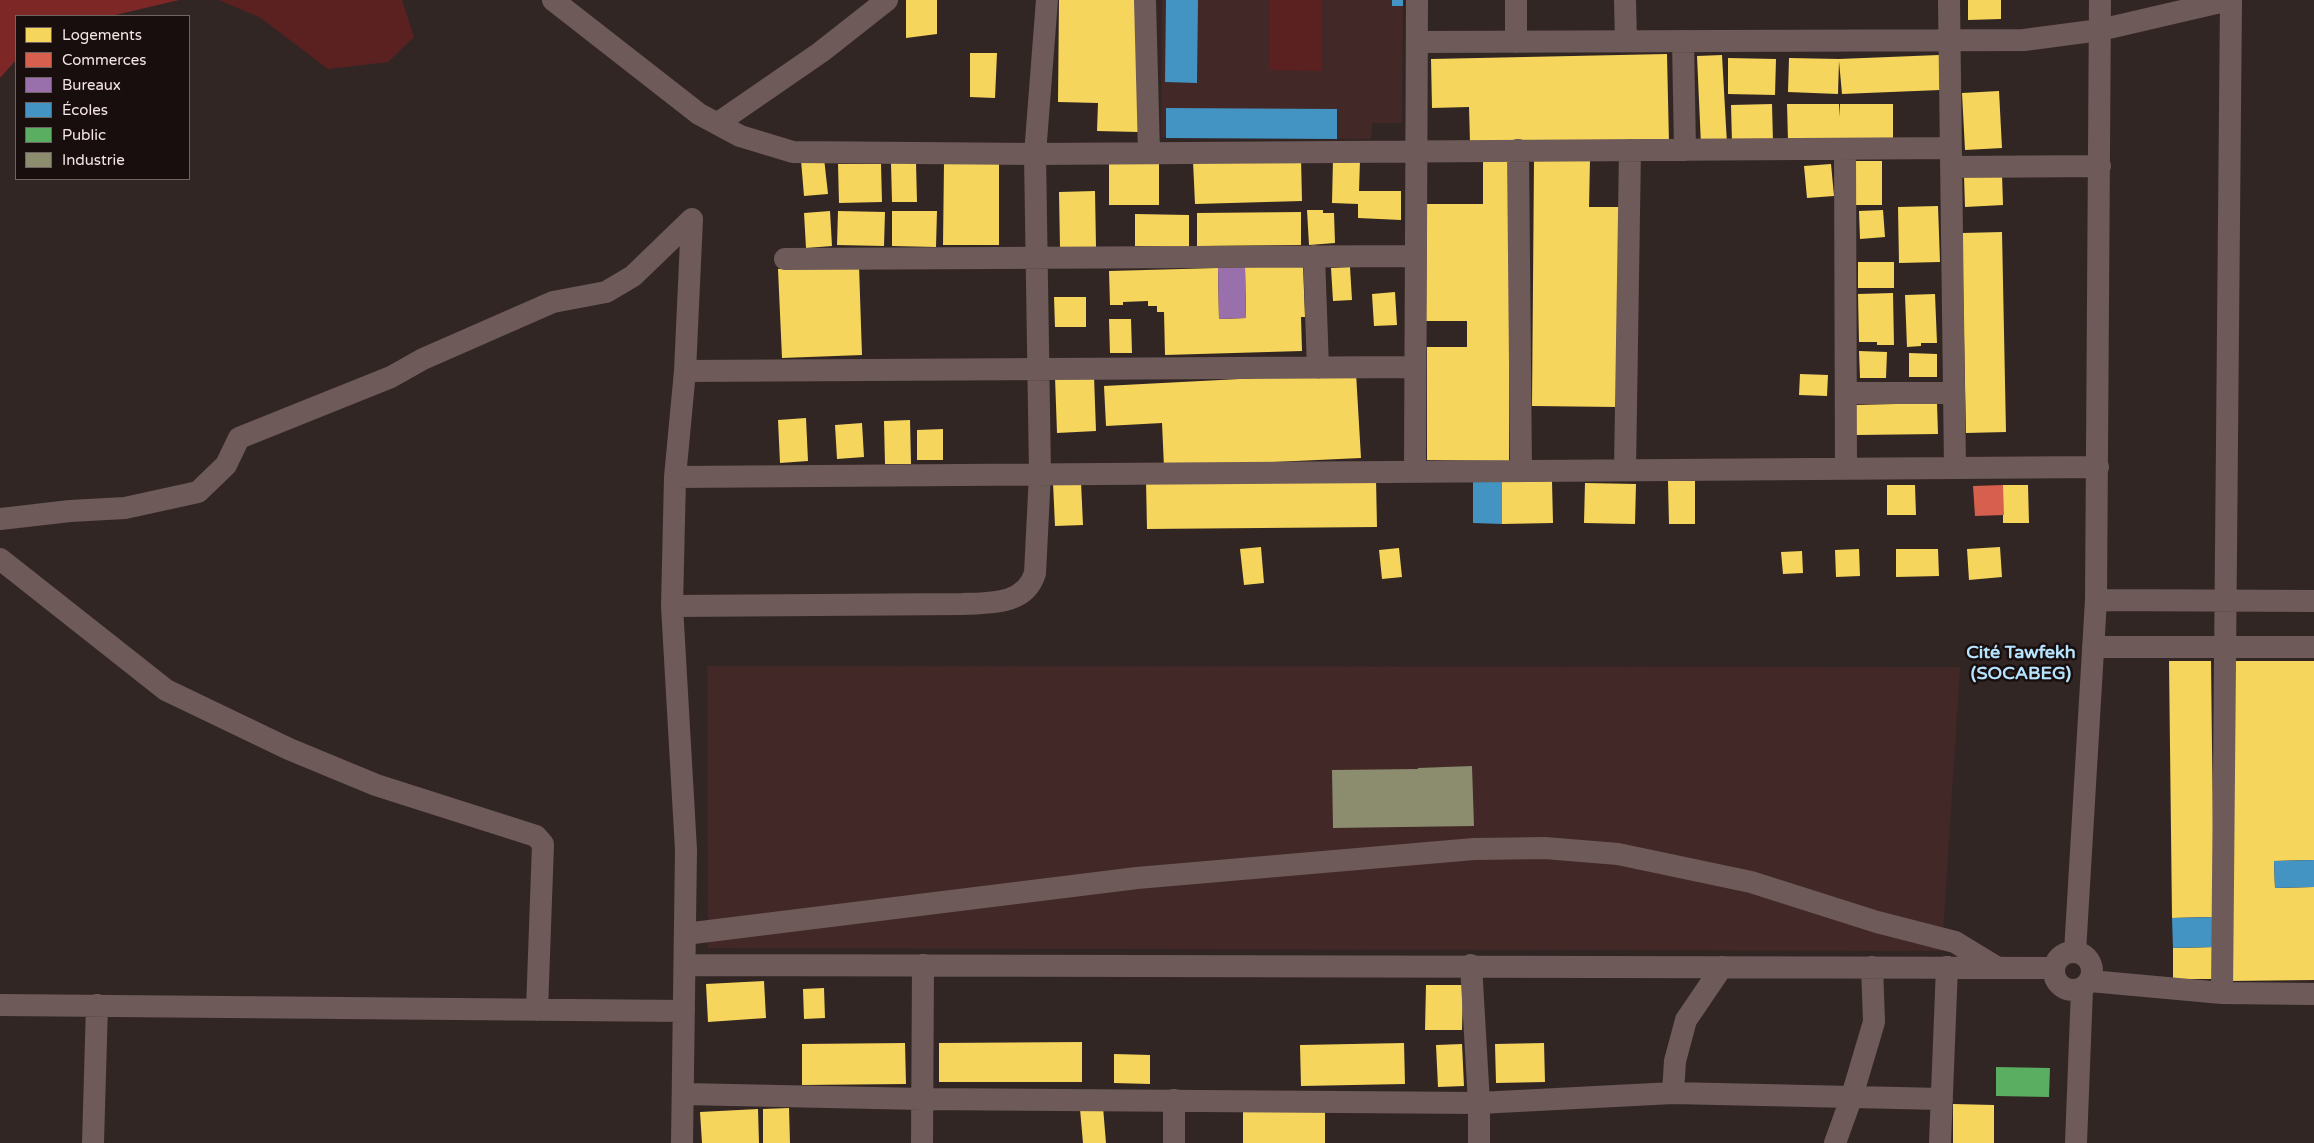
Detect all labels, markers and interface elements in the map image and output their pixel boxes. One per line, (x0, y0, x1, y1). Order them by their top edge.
legend (15, 15, 190, 180)
text: Logements (62, 26, 142, 44)
text: Commerces (62, 51, 146, 69)
text: Bureaux (62, 76, 121, 94)
text: Écoles (62, 101, 108, 119)
text: Public (62, 126, 106, 144)
text: Industrie (62, 151, 125, 169)
district label: Cité Tawfekh (SOCABEG) (1966, 642, 2076, 684)

